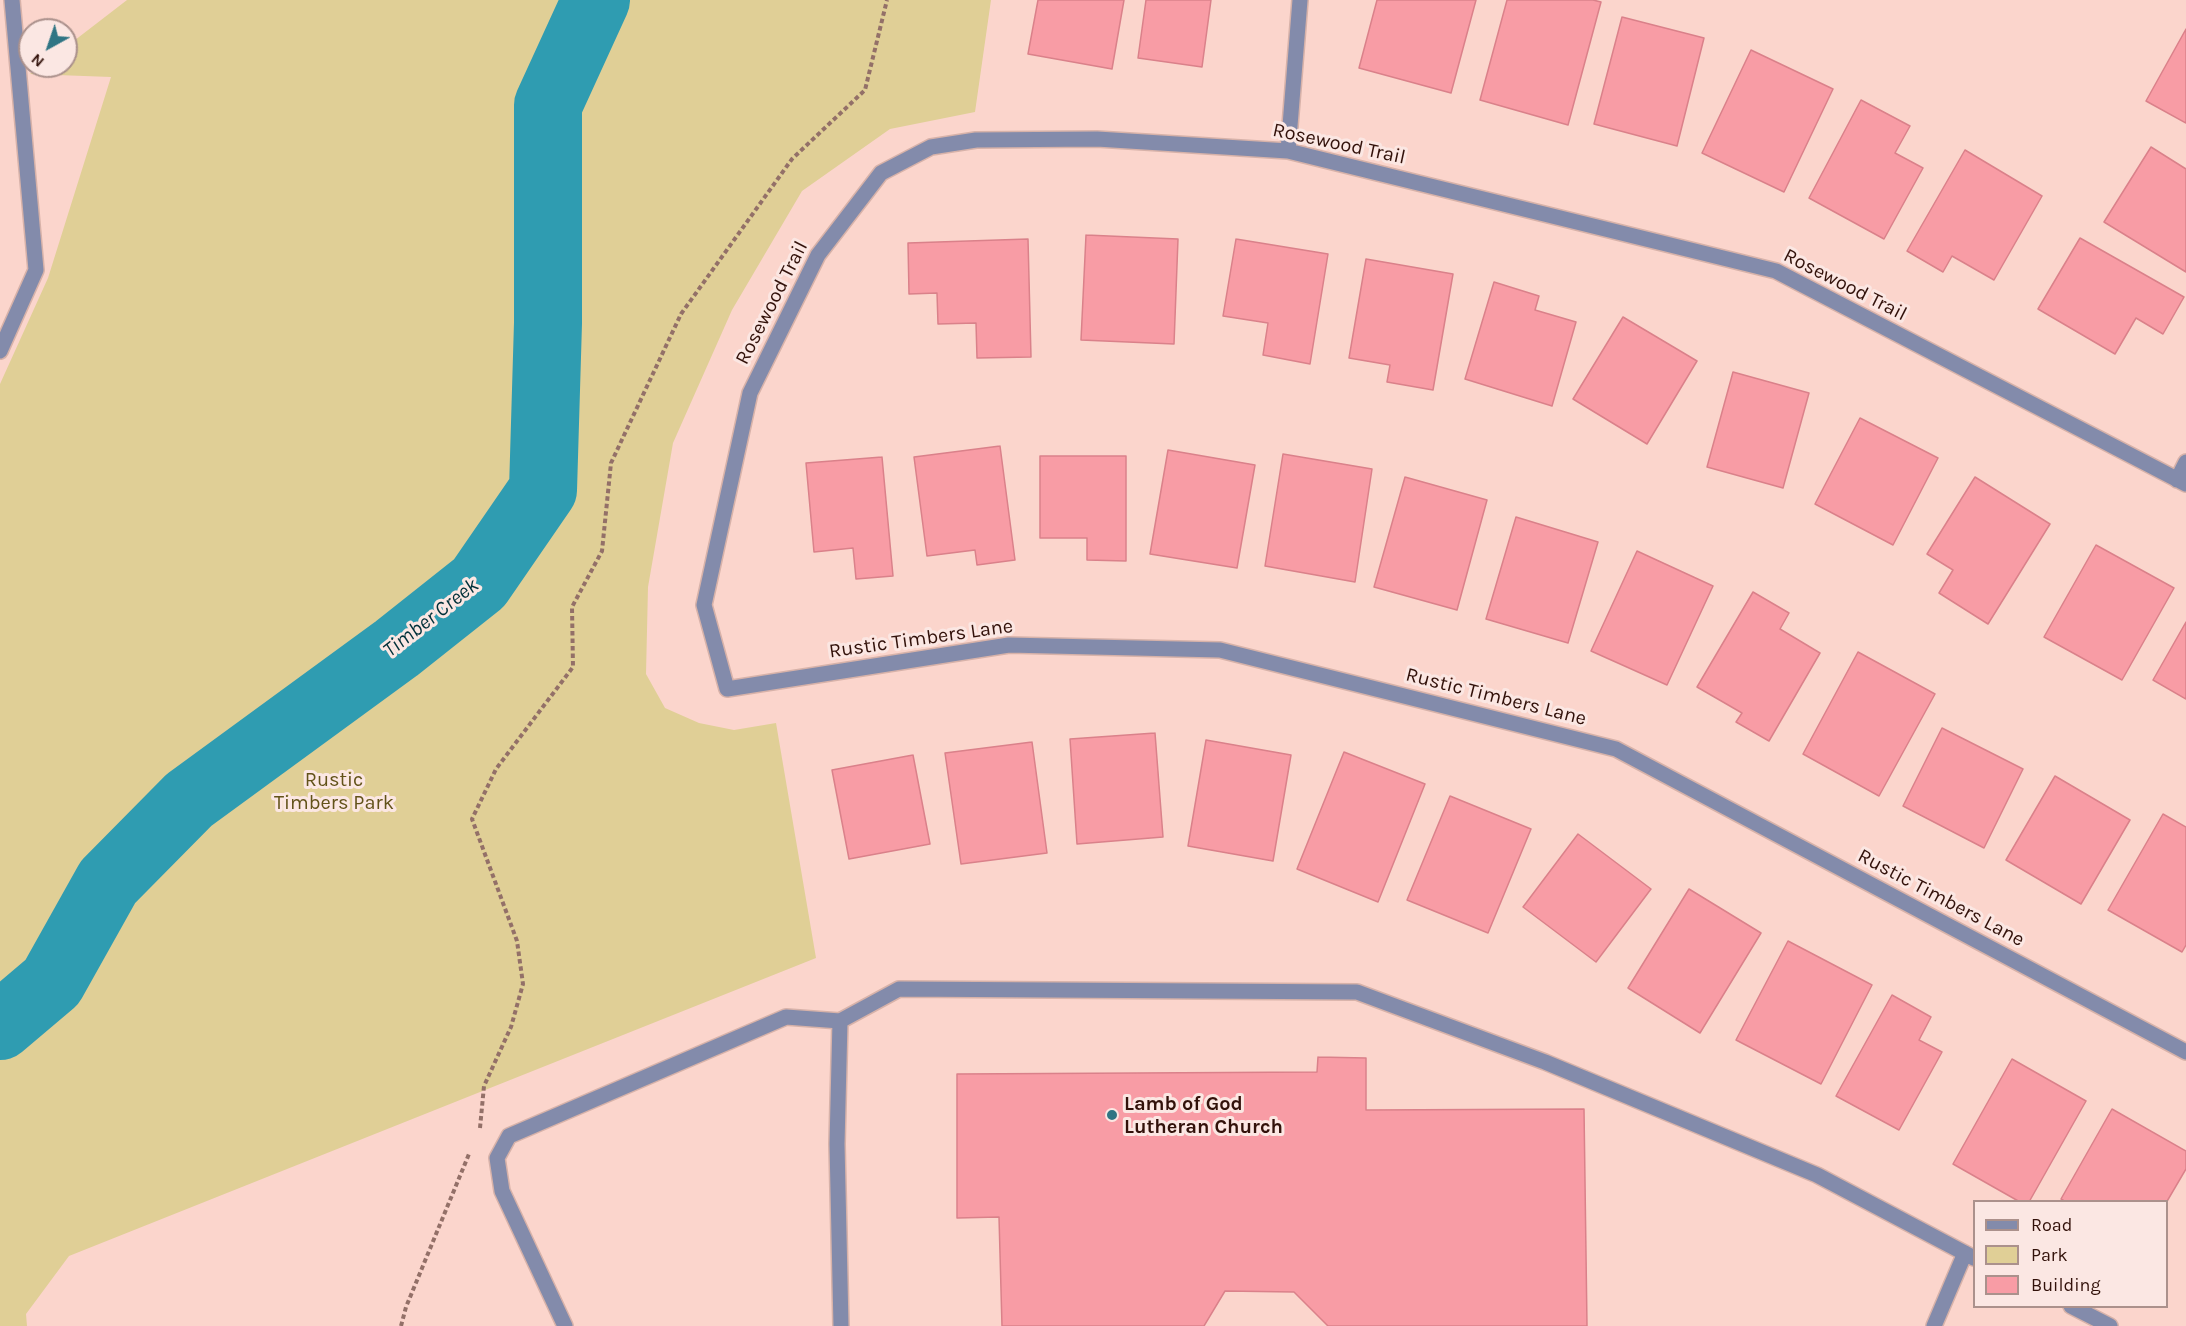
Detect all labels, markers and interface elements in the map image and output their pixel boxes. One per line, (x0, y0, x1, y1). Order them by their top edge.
north arrow (18, 18, 78, 78)
text: N (27, 50, 48, 72)
street label: Rosewood Trail (1270, 118, 1408, 170)
street label: Rosewood Trail (731, 237, 813, 369)
street label: Rosewood Trail (1779, 244, 1911, 326)
water label: Timber Creek (378, 573, 484, 663)
street label: Rustic Timbers Lane (828, 614, 1014, 664)
street label: Rustic Timbers Lane (1403, 663, 1589, 731)
park label: Rustic Timbers Park (274, 768, 394, 815)
street label: Rustic Timbers Lane (1854, 844, 2028, 952)
place label: Lamb of God Lutheran Church (1124, 1092, 1283, 1139)
marker: Lamb of God Lutheran Church (1105, 1108, 1119, 1122)
legend (1973, 1200, 2168, 1308)
text: Road (2031, 1214, 2072, 1236)
text: Park (2031, 1244, 2068, 1266)
text: Building (2031, 1274, 2101, 1296)

